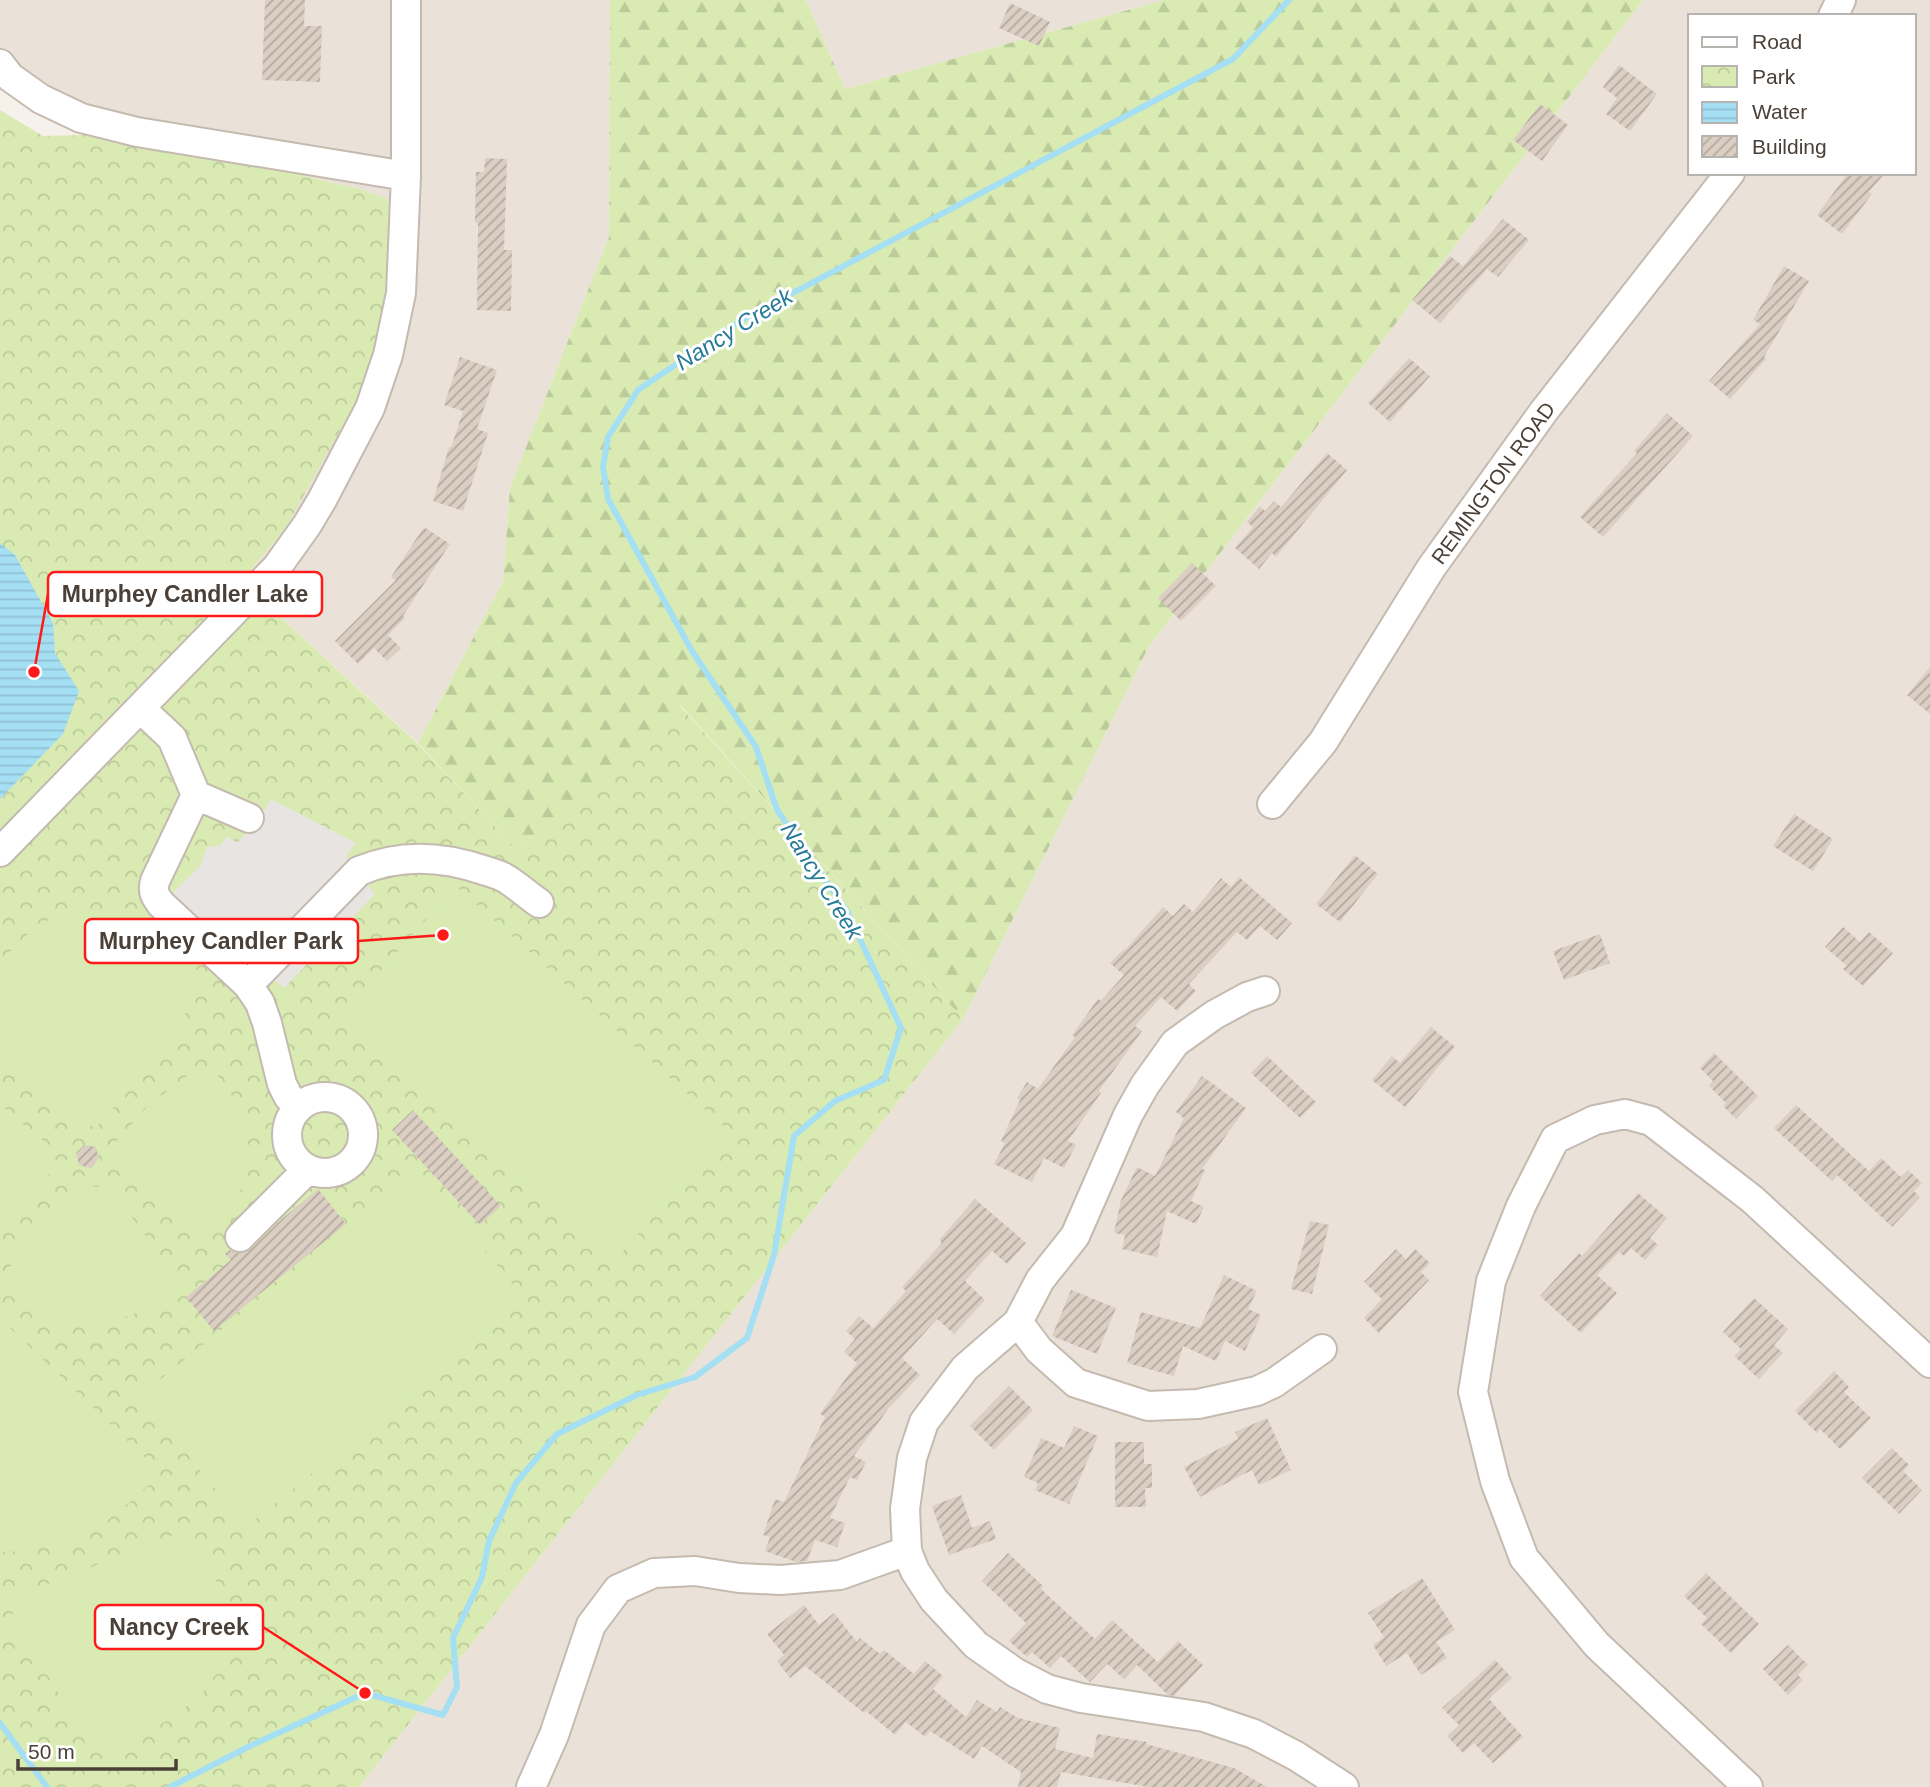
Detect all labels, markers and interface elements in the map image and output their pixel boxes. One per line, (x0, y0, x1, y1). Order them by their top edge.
legend (1688, 14, 1916, 175)
text: Road (1752, 30, 1802, 53)
text: Park (1752, 65, 1796, 88)
text: Water (1752, 100, 1807, 123)
text: Building (1752, 135, 1827, 158)
water label: Nancy Creek (671, 282, 799, 375)
street label: REMINGTON ROAD (1427, 398, 1559, 568)
callout: Murphey Candler Lake (48, 572, 322, 616)
text: Murphey Candler Lake (62, 581, 308, 607)
water label: Nancy Creek (776, 818, 869, 946)
callout: Murphey Candler Park (85, 919, 358, 963)
text: Murphey Candler Park (99, 928, 343, 954)
callout: Nancy Creek (95, 1605, 263, 1649)
text: Nancy Creek (109, 1614, 249, 1640)
scale bar (18, 1728, 175, 1772)
text: 50 m (28, 1740, 75, 1763)

